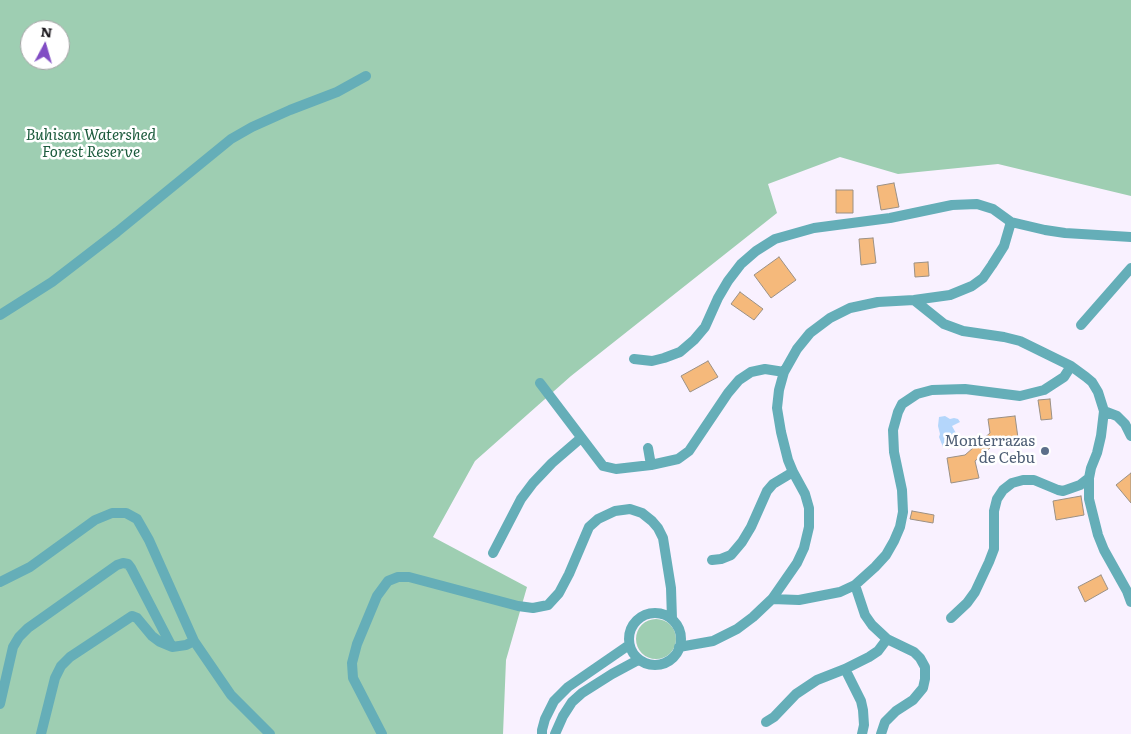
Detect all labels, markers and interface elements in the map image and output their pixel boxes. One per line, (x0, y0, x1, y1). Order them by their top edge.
north arrow (20, 20, 70, 70)
text: N (40, 21, 53, 42)
park label: Buhisan Watershed Forest Reserve (26, 127, 156, 162)
place label: Monterrazas de Cebu (944, 433, 1035, 468)
marker: Monterrazas de Cebu (1039, 445, 1051, 457)

